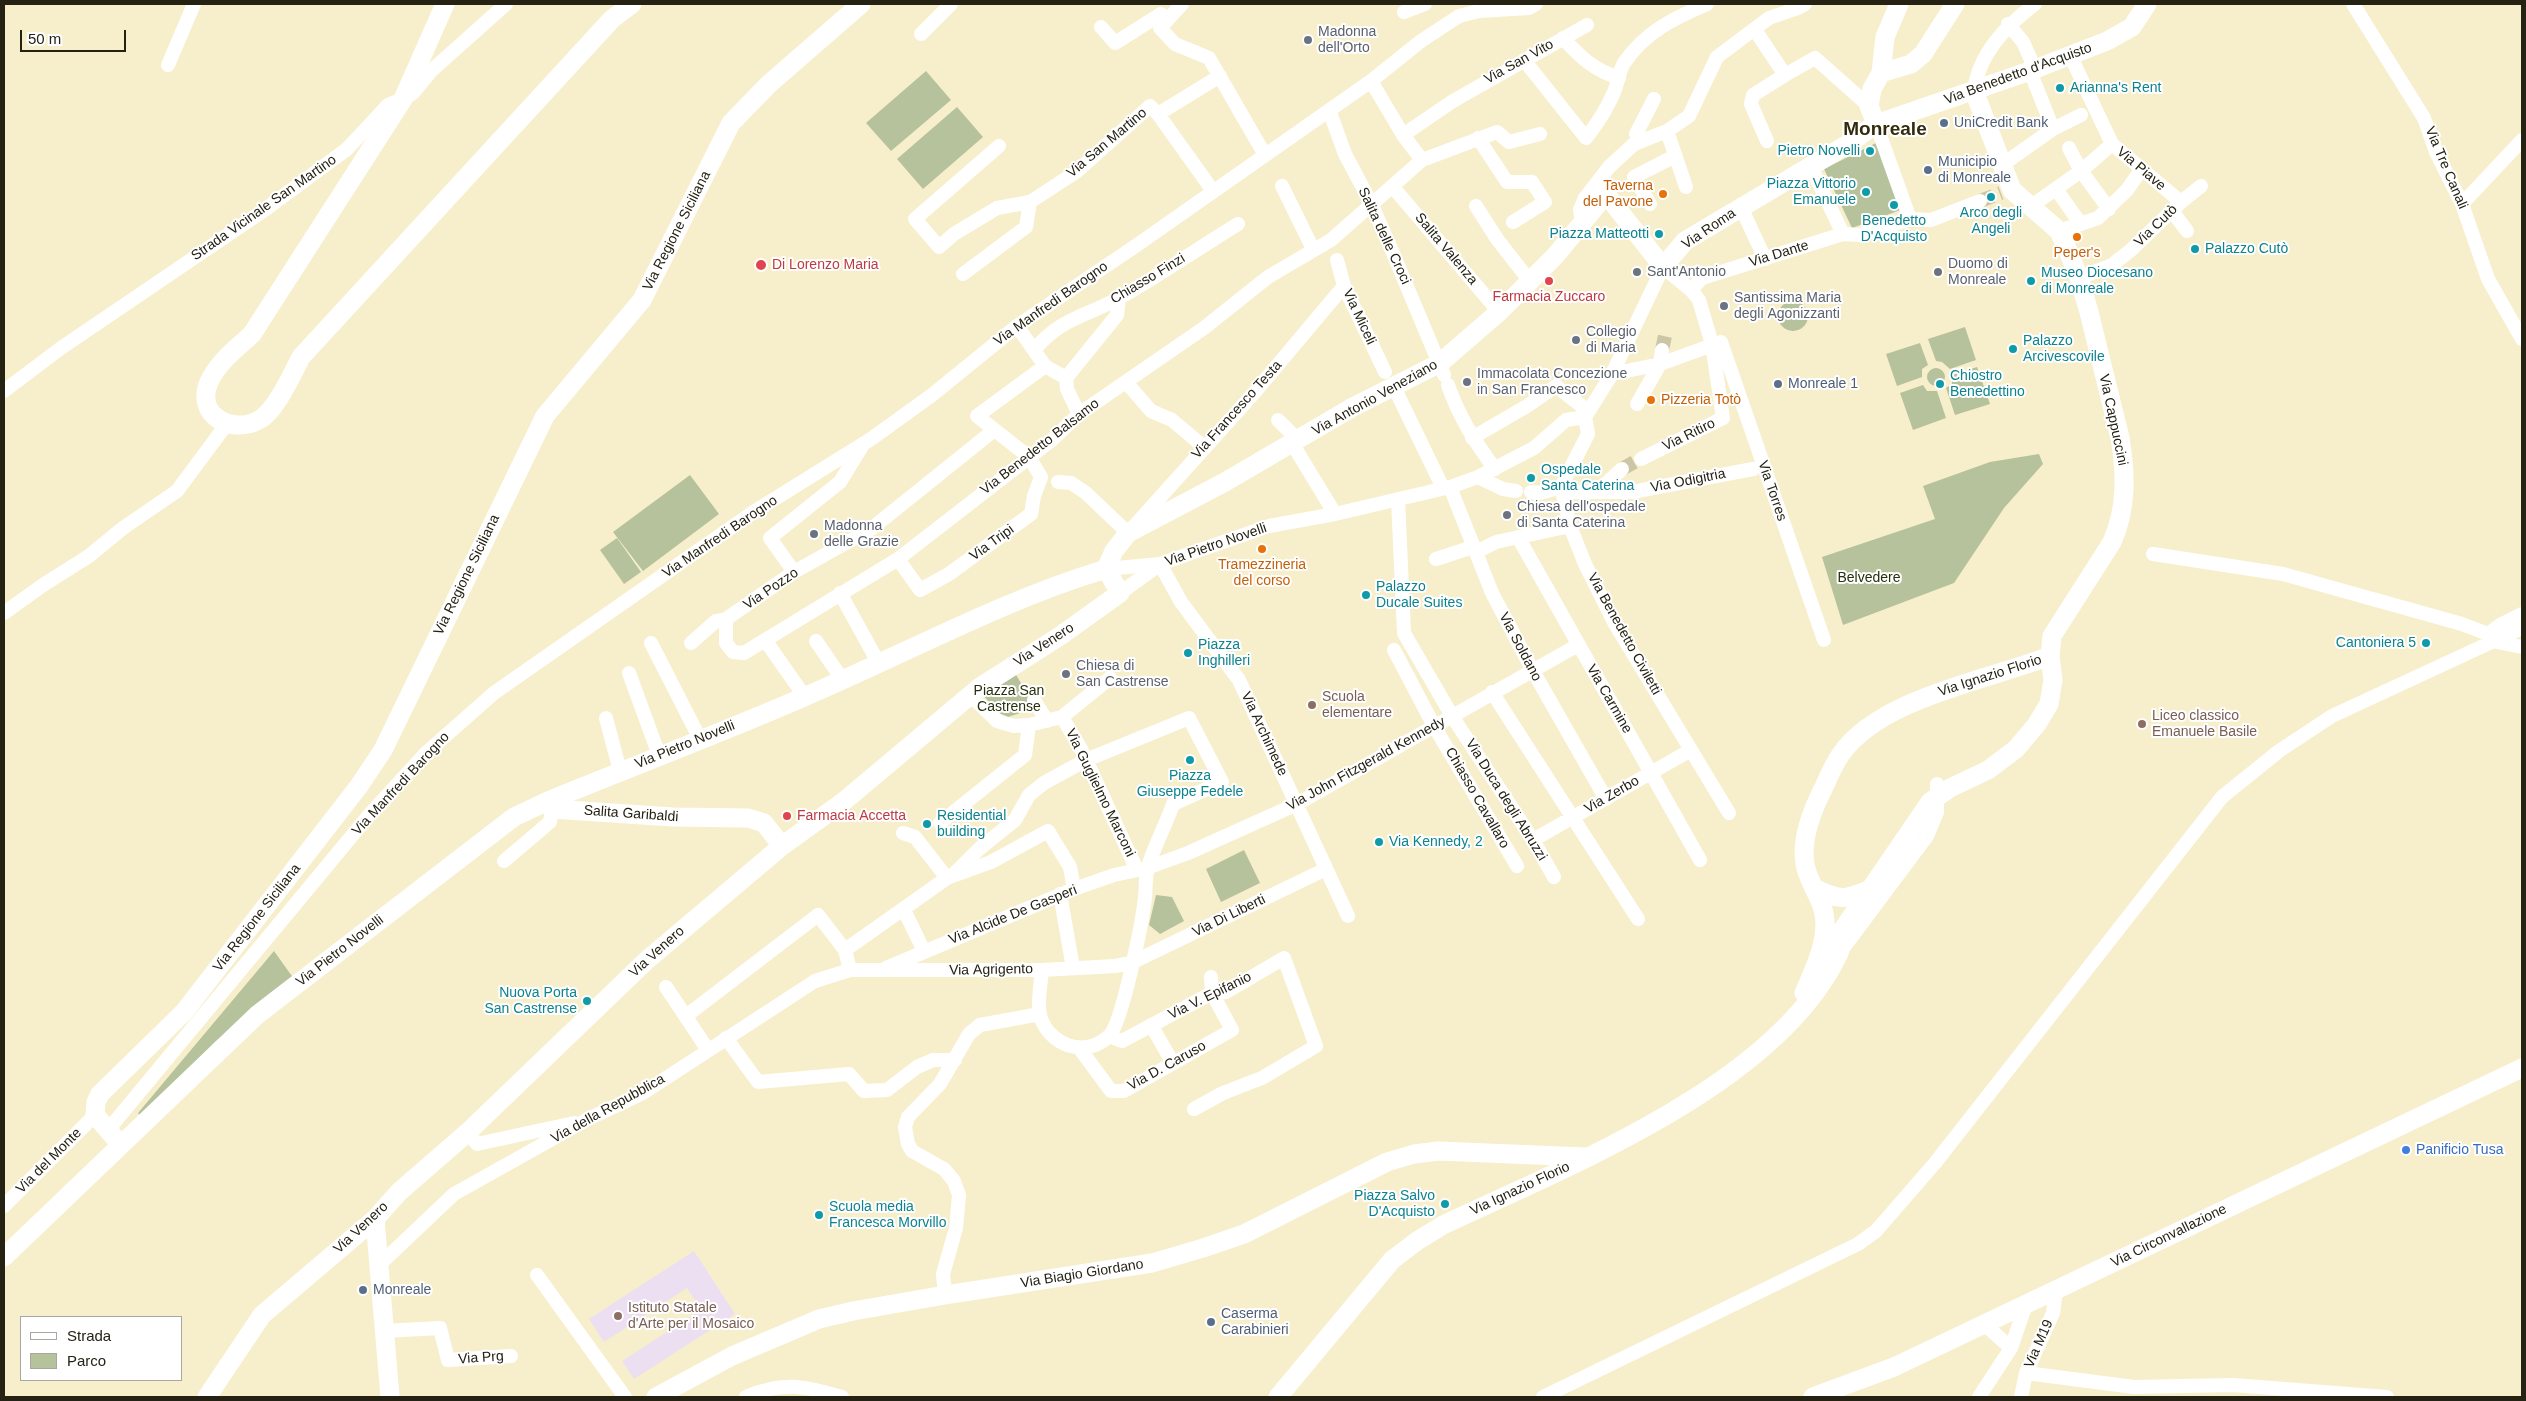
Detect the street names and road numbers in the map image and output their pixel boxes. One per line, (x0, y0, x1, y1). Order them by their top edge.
street label: Via San Vito (1481, 36, 1557, 88)
street label: Via Benedetto d'Acquisto (1942, 39, 2094, 109)
street label: Via San Martino (1064, 105, 1150, 181)
street label: Via Tre Canali (2421, 124, 2471, 212)
street label: Via Piave (2113, 144, 2169, 194)
street label: Strada Vicinale San Martino (188, 151, 340, 265)
street label: Via Regione Siciliana (640, 168, 714, 294)
street label: Salita delle Croci (1354, 185, 1414, 287)
street label: Via Cutò (2131, 201, 2181, 251)
street label: Via Roma (1679, 205, 1739, 253)
street label: Salita Valenza (1411, 210, 1481, 288)
street label: Via Dante (1747, 237, 1811, 271)
street label: Chiasso Finzi (1108, 250, 1188, 308)
street label: Via Manfredi Barogno (991, 258, 1111, 350)
street label: Via Miceli (1339, 286, 1379, 348)
street label: Via Francesco Testa (1188, 357, 1286, 463)
street label: Via Antonio Veneziano (1309, 357, 1441, 439)
street label: Via Cappuccini (2095, 373, 2131, 467)
street label: Via Benedetto Balsamo (977, 395, 1103, 499)
street label: Via Ritiro (1660, 415, 1718, 455)
street label: Via Torres (1754, 459, 1790, 523)
street label: Via Odigitria (1649, 466, 1727, 496)
street label: Via Manfredi Barogno (659, 492, 781, 582)
street label: Via Regione Siciliana (431, 512, 503, 638)
street label: Via Pietro Novelli (1163, 520, 1269, 570)
street label: Via Tripi (967, 521, 1017, 565)
street label: Via Pozzo (740, 564, 802, 614)
street label: Via Benedetto Civiletti (1584, 570, 1664, 698)
street label: Via Soldano (1495, 610, 1545, 684)
street label: Via Venero (1011, 619, 1077, 671)
street label: Via Ignazio Florio (1936, 651, 2044, 701)
street label: Via Carmine (1583, 662, 1635, 736)
street label: Via Archimede (1237, 689, 1291, 779)
street label: Via John Fitzgerald Kennedy (1284, 713, 1448, 815)
street label: Via Pietro Novelli (633, 717, 737, 773)
street label: Via Guglielmo Marconi (1062, 726, 1138, 860)
street label: Via Manfredi Barogno (349, 729, 453, 839)
street label: Via Duca degli Abruzzi (1462, 736, 1550, 864)
street label: Chiasso Cavallaro (1441, 745, 1513, 851)
street label: Via Zerbo (1582, 773, 1642, 817)
street label: Salita Garibaldi (583, 802, 679, 826)
street label: Via Regione Siciliana (210, 861, 304, 975)
street label: Via Alcide De Gasperi (946, 882, 1080, 948)
street label: Via Di Liberti (1190, 891, 1268, 941)
street label: Via Pietro Novelli (293, 912, 387, 990)
street label: Via Venero (626, 923, 688, 981)
street label: Via Agrigento (949, 961, 1033, 979)
street label: Via V. Epifanio (1166, 969, 1254, 1023)
street label: Via D. Caruso (1125, 1038, 1209, 1094)
street label: Via della Repubblica (548, 1071, 668, 1147)
street label: Via del Monte (13, 1125, 85, 1197)
street label: Via Ignazio Florio (1468, 1159, 1572, 1219)
street label: Via Venero (330, 1199, 392, 1257)
street label: Via Circonvallazione (2108, 1201, 2230, 1271)
street label: Via Biagio Giordano (1019, 1256, 1145, 1292)
street label: Via M19 (2021, 1317, 2057, 1371)
street label: Via Prg (458, 1348, 504, 1368)

